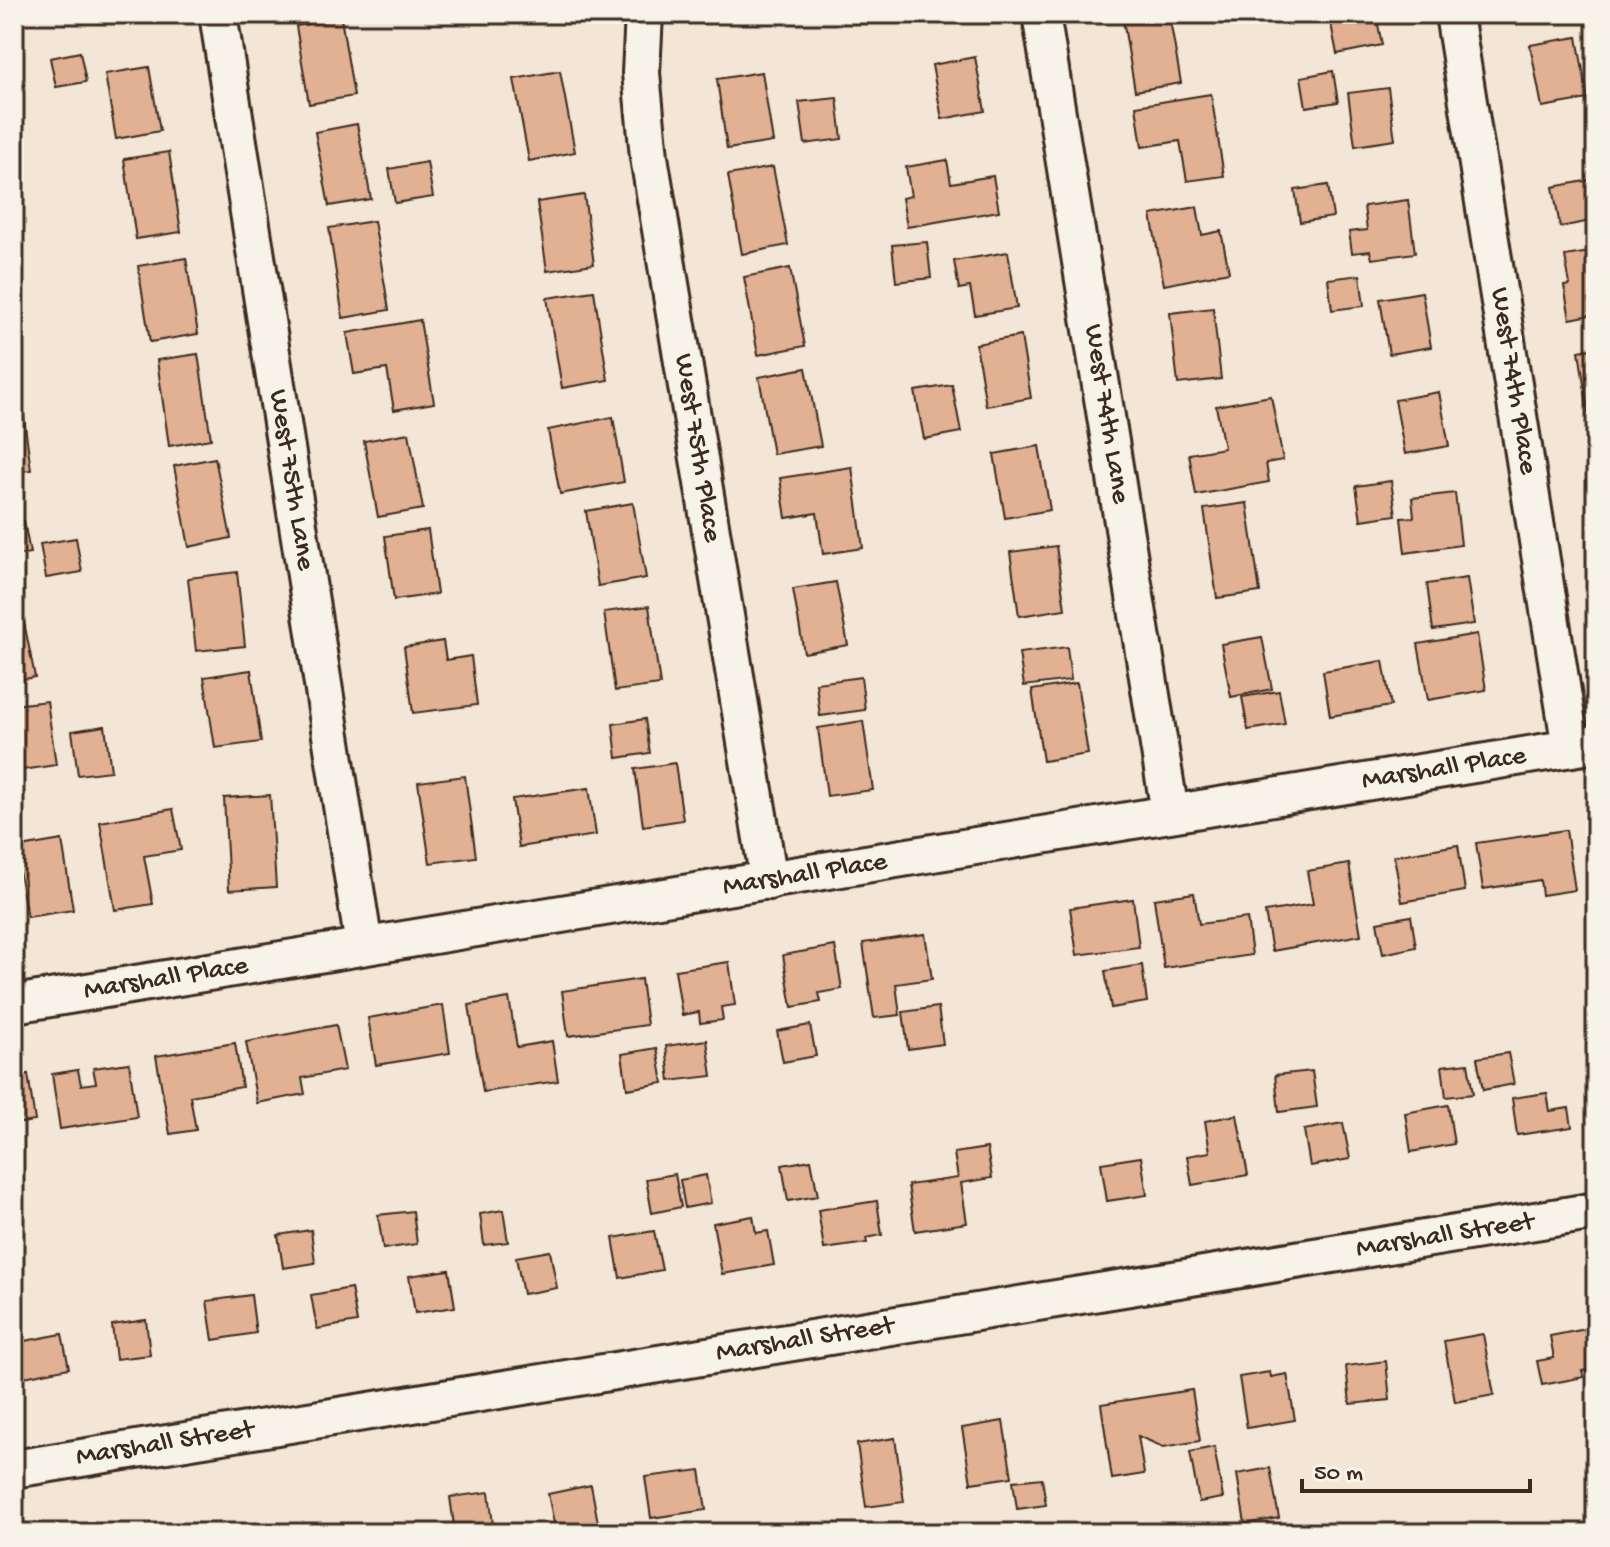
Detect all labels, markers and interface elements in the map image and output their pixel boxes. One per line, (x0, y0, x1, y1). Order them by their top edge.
street label: West 74th Place (1482, 285, 1544, 477)
street label: West 74th Lane (1076, 322, 1137, 507)
street label: West 75th Place (666, 352, 728, 545)
street label: West 75th Lane (260, 387, 322, 573)
street label: Marshall Place (1360, 740, 1529, 798)
street label: Marshall Place (721, 846, 890, 904)
street label: Marshall Place (82, 950, 251, 1008)
street label: Marshall Street (1354, 1205, 1539, 1266)
street label: Marshall Street (714, 1309, 899, 1370)
street label: Marshall Street (74, 1413, 259, 1474)
scale bar (1302, 1443, 1530, 1493)
text: 50 m (1314, 1460, 1363, 1489)

